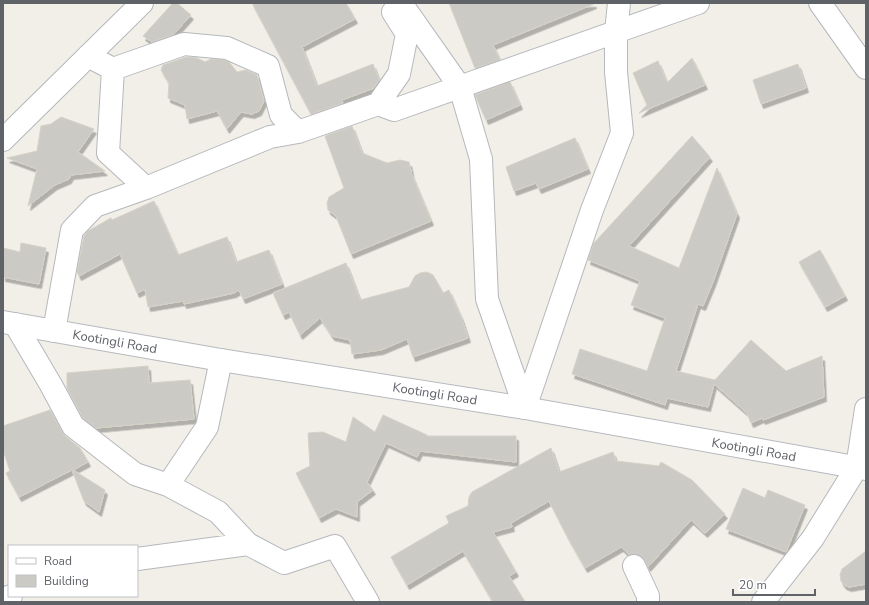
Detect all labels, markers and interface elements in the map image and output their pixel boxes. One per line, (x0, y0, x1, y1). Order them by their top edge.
street label: Kootingli Road (71, 326, 158, 358)
street label: Kootingli Road (391, 378, 478, 410)
street label: Kootingli Road (710, 434, 797, 466)
legend (8, 545, 138, 597)
text: Road (44, 553, 72, 569)
scale bar (733, 571, 815, 597)
text: Building (44, 573, 89, 589)
text: 20 m (739, 577, 767, 593)

